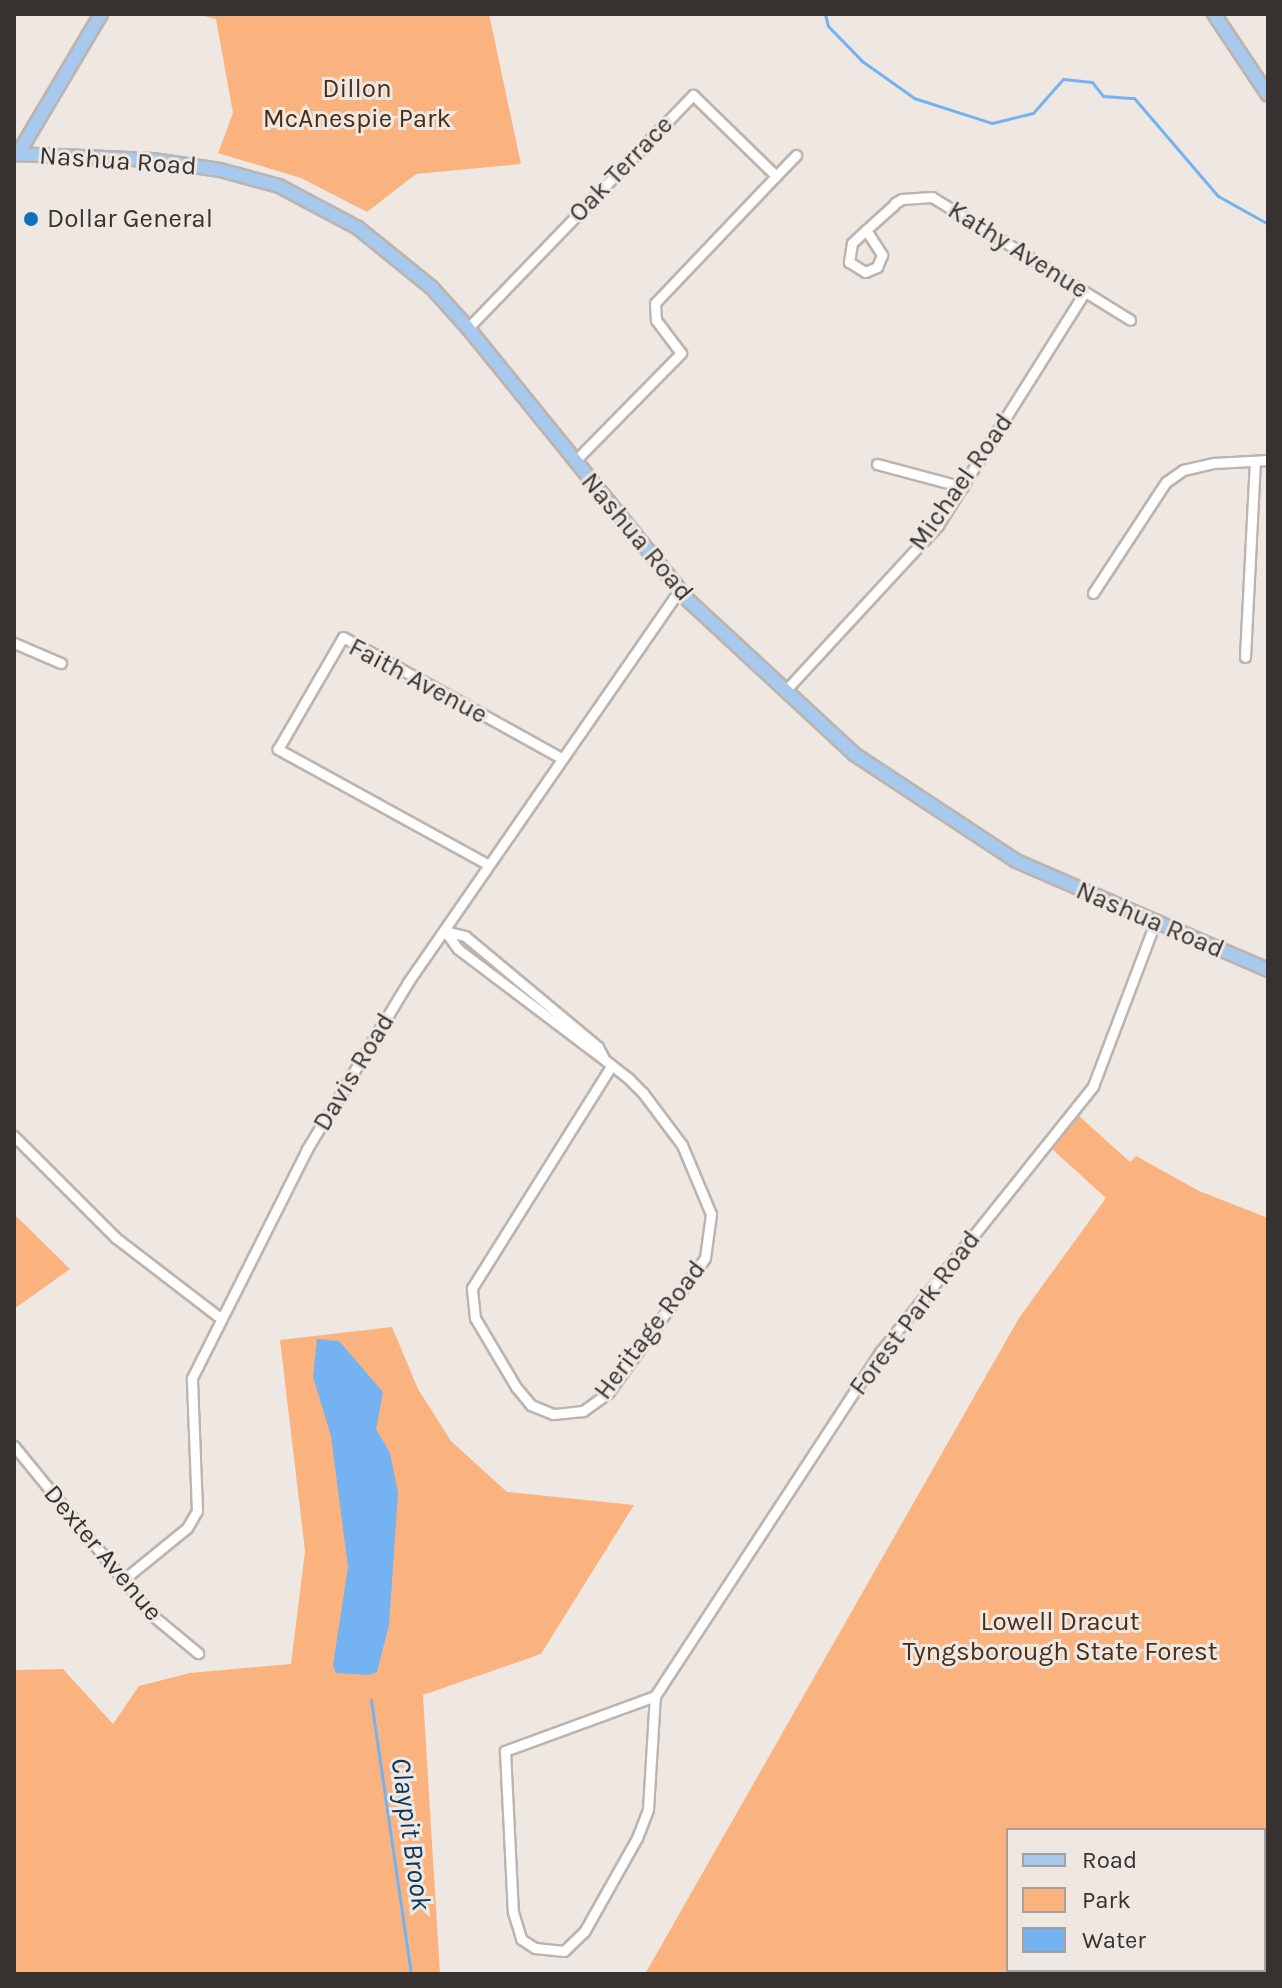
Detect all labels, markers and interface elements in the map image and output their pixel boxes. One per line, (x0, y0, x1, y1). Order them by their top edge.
park label: Dillon McAnespie Park (263, 73, 451, 134)
street label: Oak Terrace (562, 109, 680, 229)
street label: Nashua Road (38, 140, 198, 182)
street label: Kathy Avenue (942, 195, 1094, 305)
place label: Dollar General (47, 203, 213, 235)
marker: Dollar General (22, 210, 40, 228)
street label: Michael Road (902, 408, 1020, 556)
street label: Nashua Road (574, 467, 700, 607)
street label: Faith Avenue (343, 631, 493, 731)
street label: Nashua Road (1071, 875, 1229, 965)
street label: Davis Road (307, 1007, 401, 1137)
street label: Forest Park Road (843, 1224, 987, 1402)
street label: Heritage Road (588, 1254, 712, 1406)
street label: Dexter Avenue (37, 1479, 169, 1627)
park label: Lowell Dracut Tyngsborough State Forest (902, 1606, 1218, 1668)
water label: Claypit Brook (384, 1756, 438, 1912)
legend (1006, 1828, 1266, 1972)
text: Road (1082, 1846, 1137, 1874)
text: Park (1082, 1886, 1131, 1914)
text: Water (1082, 1926, 1146, 1954)

